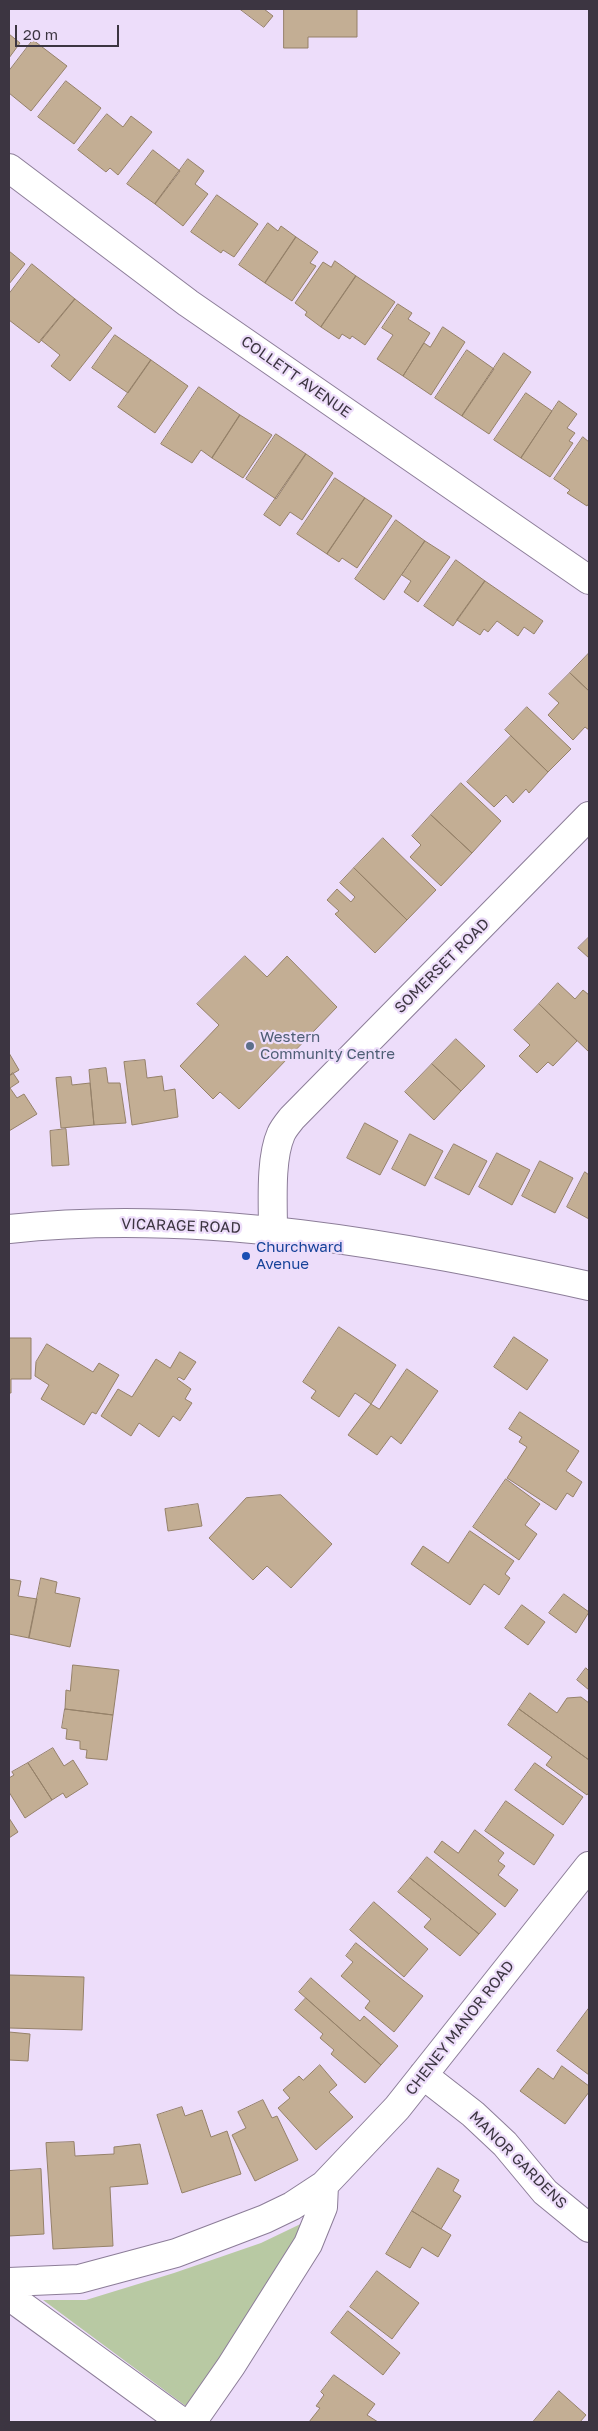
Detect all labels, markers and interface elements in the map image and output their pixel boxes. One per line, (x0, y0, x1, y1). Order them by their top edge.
scale bar (18, 15, 121, 47)
text: 20 m (23, 25, 58, 43)
street label: COLLETT AVENUE (238, 332, 354, 422)
street label: SOMERSET ROAD (391, 915, 493, 1017)
place label: Western Community Centre (260, 1028, 395, 1063)
marker: Western Community Centre (244, 1040, 256, 1052)
street label: VICARAGE ROAD (121, 1215, 241, 1237)
place label: Churchward Avenue (256, 1238, 343, 1273)
marker: Churchward Avenue (240, 1250, 252, 1262)
street label: CHENEY MANOR ROAD (402, 1957, 518, 2099)
street label: MANOR GARDENS (465, 2107, 571, 2213)

